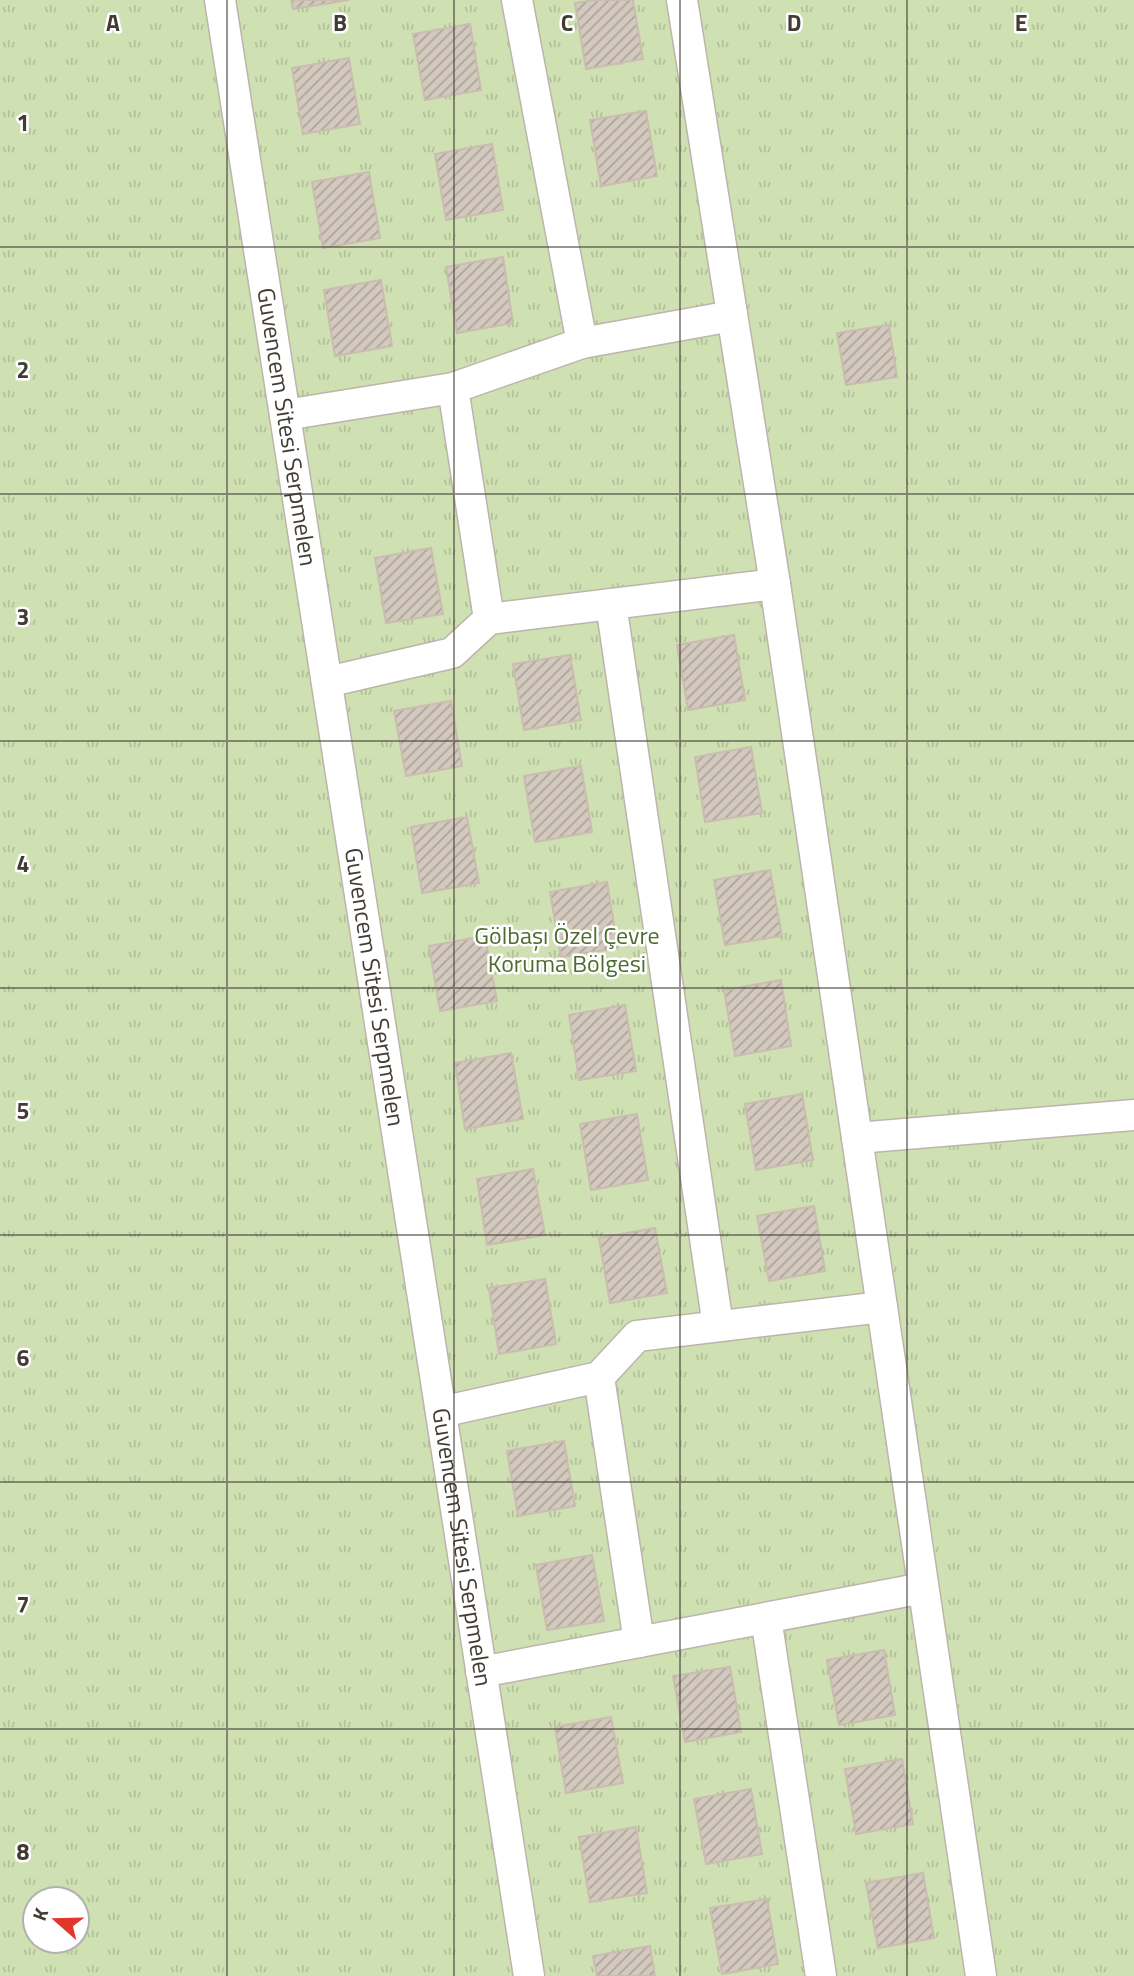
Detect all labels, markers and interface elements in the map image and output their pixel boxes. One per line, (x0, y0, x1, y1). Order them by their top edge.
text: A (106, 5, 120, 40)
text: B (333, 5, 347, 40)
text: C (561, 5, 573, 40)
text: D (787, 5, 801, 40)
text: E (1015, 5, 1027, 40)
text: 1 (17, 105, 29, 140)
street label: Guvencem Sitesi Serpmelen (248, 285, 327, 568)
text: 2 (17, 352, 29, 387)
text: 3 (17, 599, 29, 634)
street label: Guvencem Sitesi Serpmelen (336, 845, 415, 1129)
text: 4 (17, 846, 29, 881)
park label: Gölbaşı Özel Çevre Koruma Bölgesi (474, 917, 660, 981)
text: 5 (17, 1093, 29, 1128)
text: 6 (17, 1340, 30, 1375)
street label: Guvencem Sitesi Serpmelen (423, 1405, 502, 1689)
text: 7 (17, 1587, 29, 1622)
text: 8 (17, 1834, 30, 1869)
north arrow (21, 1885, 91, 1955)
text: K (24, 1904, 55, 1924)

